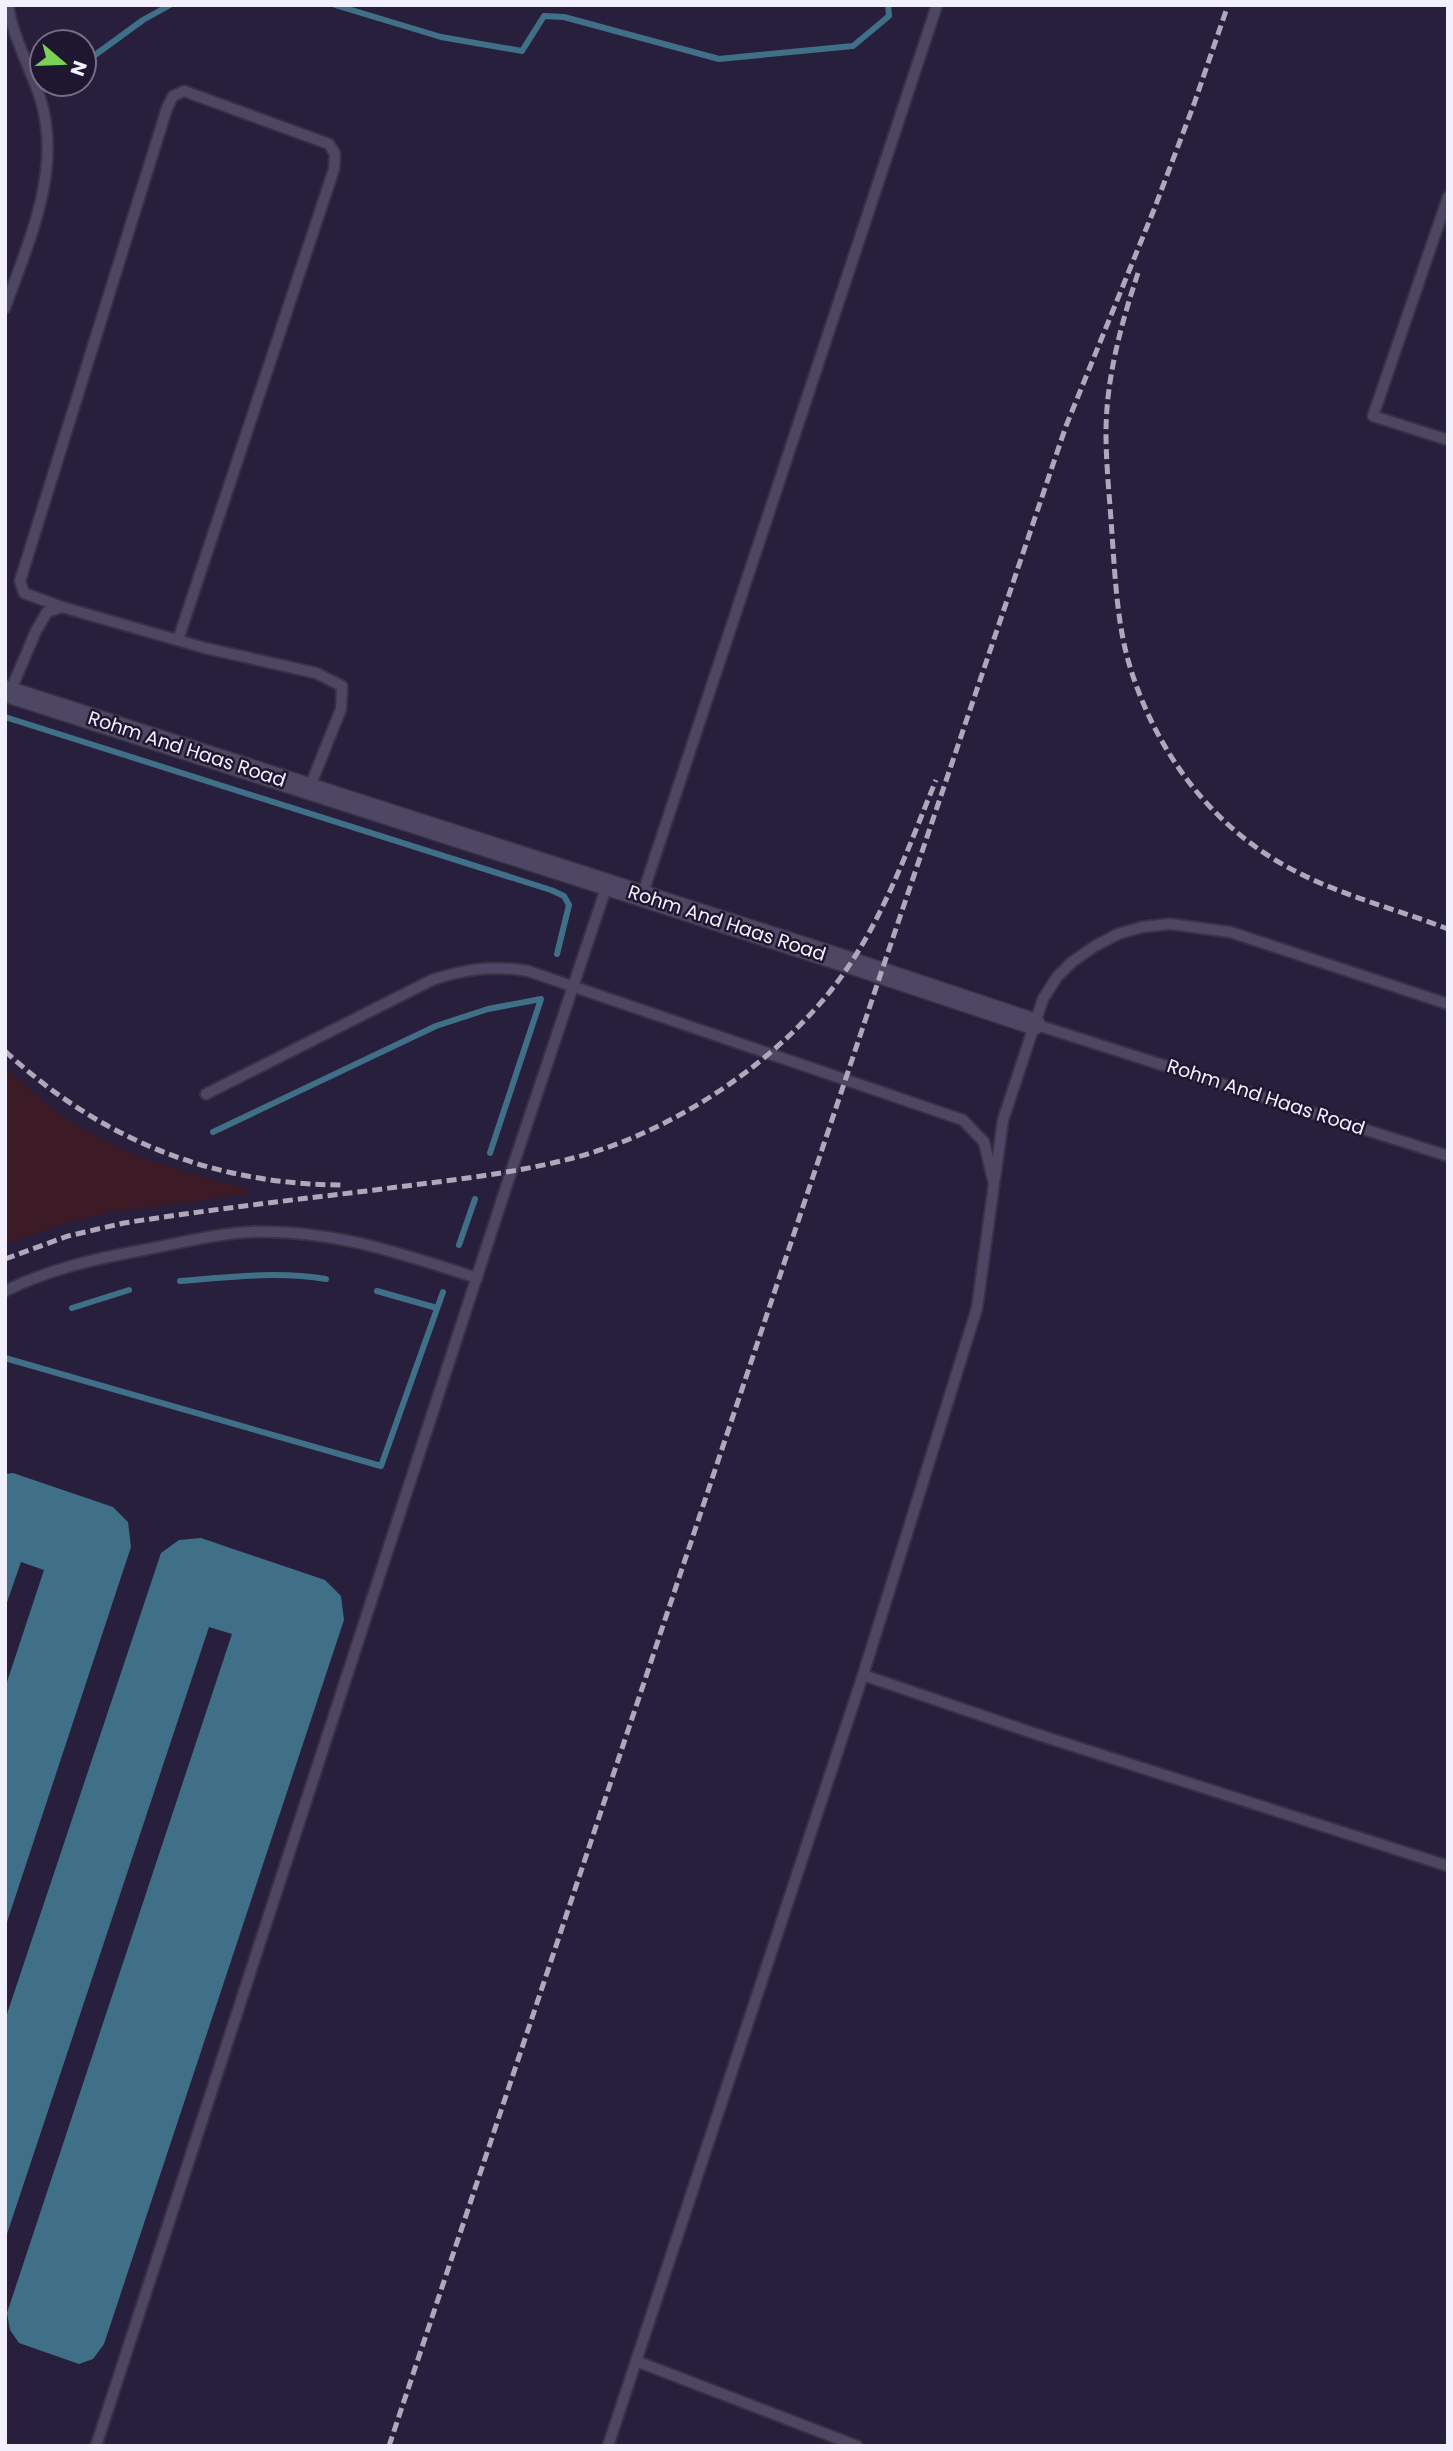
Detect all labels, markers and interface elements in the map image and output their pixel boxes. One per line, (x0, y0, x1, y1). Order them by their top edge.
north arrow (28, 28, 98, 98)
text: N (64, 57, 94, 80)
street label: Rohm And Haas Road (85, 704, 289, 794)
street label: Rohm And Haas Road (625, 878, 829, 968)
street label: Rohm And Haas Road (1164, 1052, 1368, 1142)

